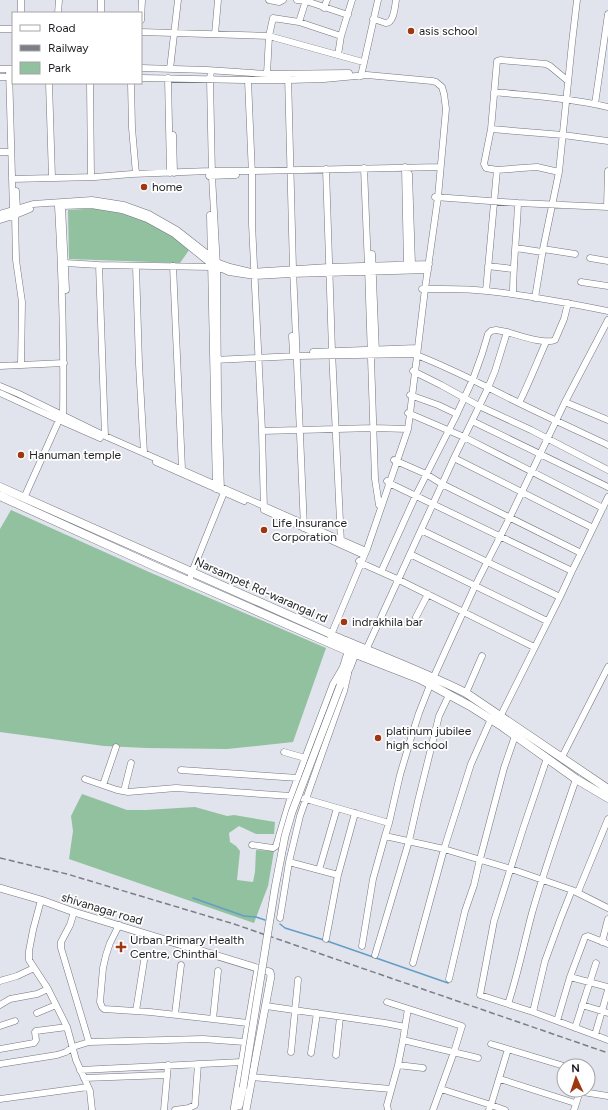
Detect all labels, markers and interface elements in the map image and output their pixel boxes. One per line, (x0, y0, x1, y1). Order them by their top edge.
legend (12, 12, 142, 84)
text: Road (48, 21, 76, 35)
place label: asis school (419, 24, 477, 38)
marker: asis school (406, 26, 416, 36)
text: Railway (48, 41, 89, 55)
text: Park (48, 61, 71, 75)
place label: home (152, 180, 183, 194)
marker: home (139, 182, 149, 192)
place label: Hanuman temple (29, 448, 122, 462)
marker: Hanuman temple (16, 450, 26, 460)
place label: Life Insurance Corporation (272, 516, 348, 544)
marker: Life Insurance Corporation (259, 525, 269, 535)
street label: Narsampet Rd-warangal rd (192, 554, 330, 626)
place label: indrakhila bar (352, 615, 423, 629)
marker: indrakhila bar (339, 617, 349, 627)
place label: platinum jubilee high school (386, 724, 472, 752)
marker: platinum jubilee high school (373, 733, 383, 743)
street label: shivanagar road (60, 890, 144, 928)
place label: Urban Primary Health Centre, Chinthal (130, 933, 245, 961)
marker: Urban Primary Health Centre, Chinthal (115, 941, 127, 953)
north arrow (556, 1058, 596, 1098)
text: N (571, 1062, 580, 1075)

